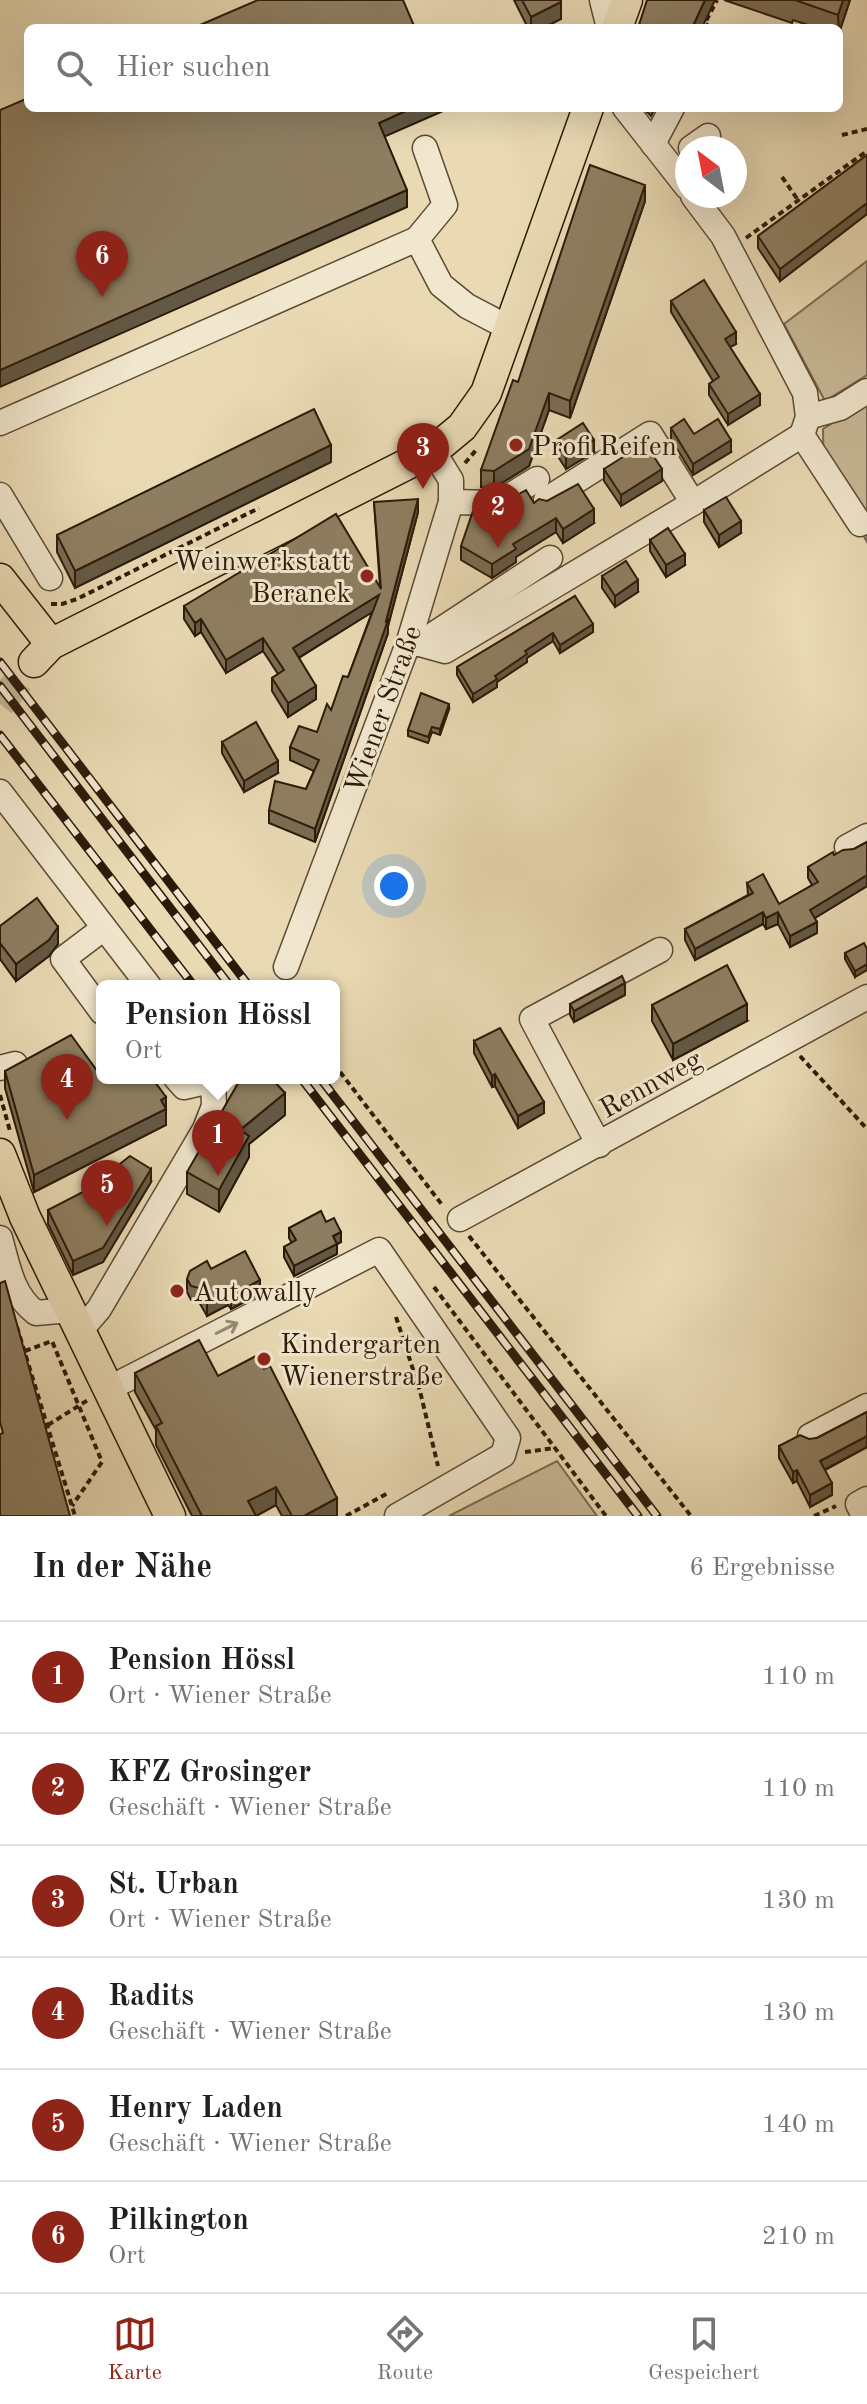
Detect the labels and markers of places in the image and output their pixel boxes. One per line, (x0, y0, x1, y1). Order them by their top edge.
pin: 6 (76, 231, 128, 297)
pin: 3 (397, 423, 449, 489)
place label: Profi Reifen (532, 434, 677, 462)
marker: Profi Reifen (507, 436, 525, 454)
pin: 2 (472, 482, 524, 548)
place label: Weinwerkstatt Beranek (174, 549, 351, 609)
marker: Weinwerkstatt Beranek (358, 567, 376, 585)
pin: 4 (41, 1054, 93, 1120)
pin: 1 (192, 1110, 244, 1176)
pin: 5 (81, 1160, 133, 1226)
place label: Autowally (193, 1280, 317, 1308)
marker: Autowally (168, 1282, 186, 1300)
place label: Kindergarten Wienerstraße (280, 1332, 443, 1392)
marker: Kindergarten Wienerstraße (255, 1350, 273, 1368)

